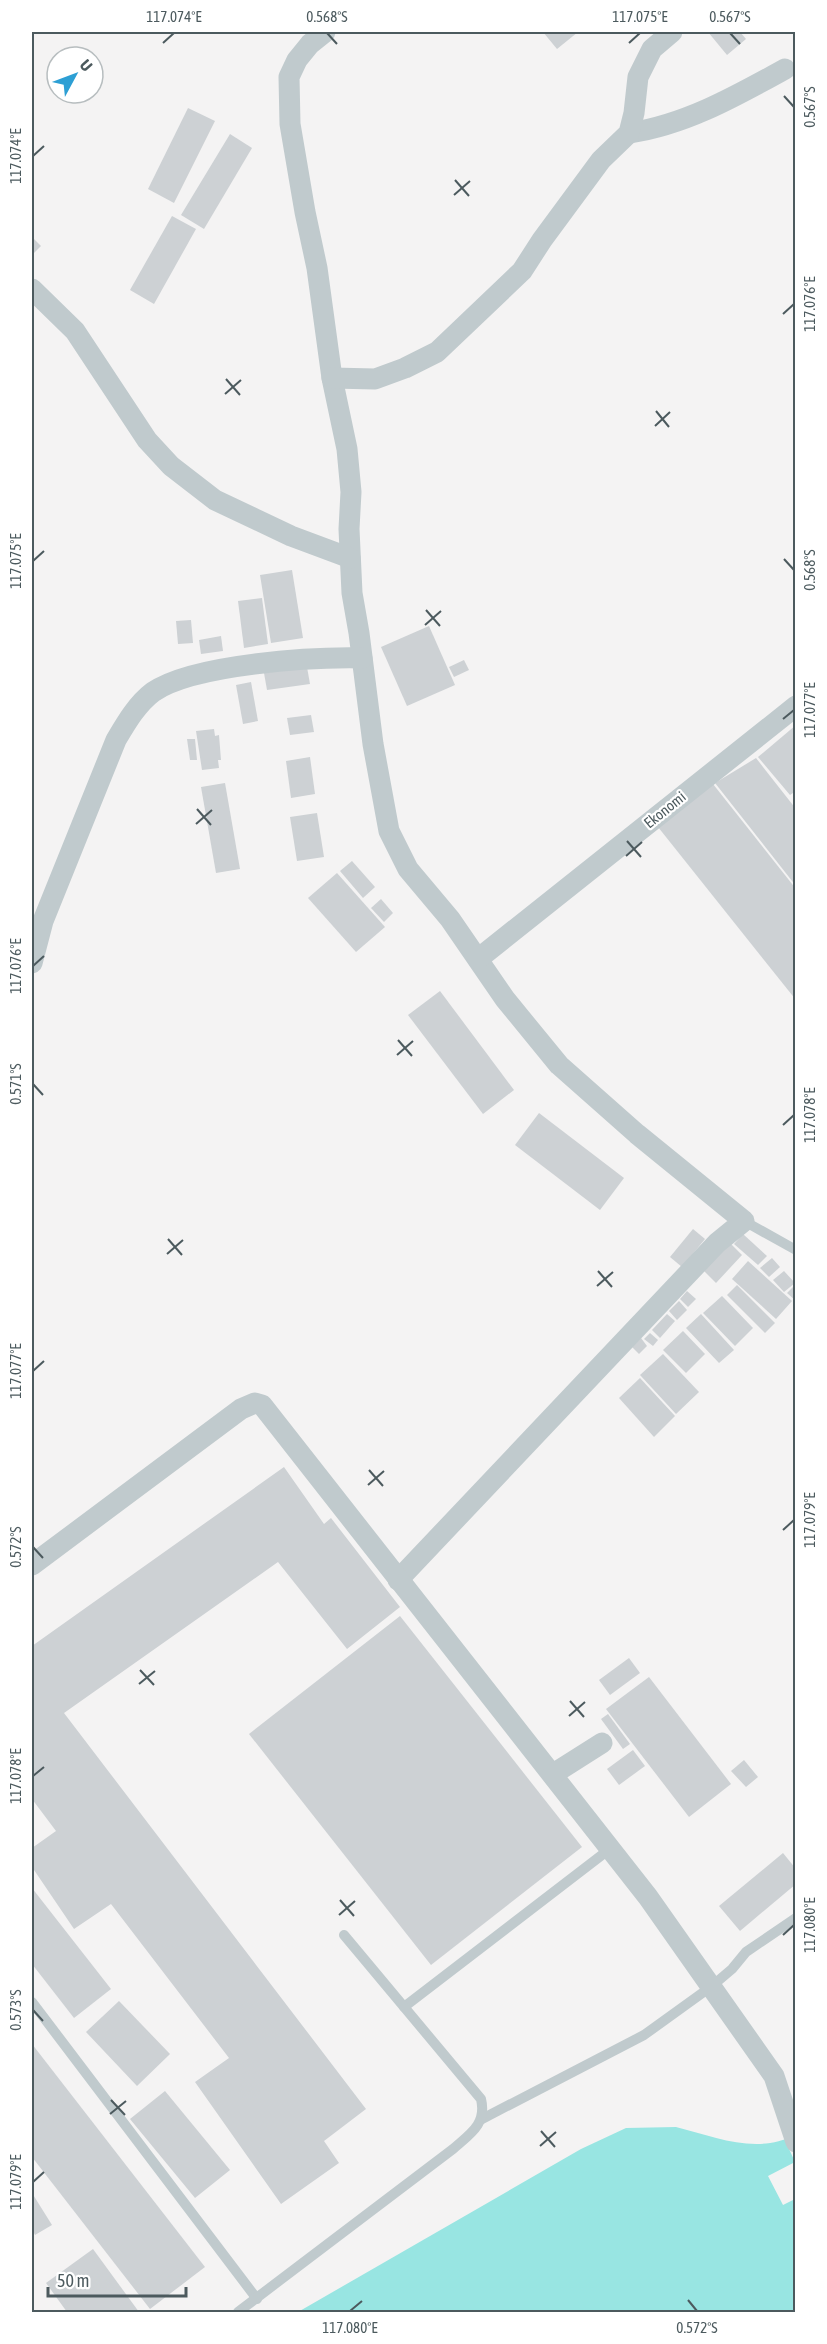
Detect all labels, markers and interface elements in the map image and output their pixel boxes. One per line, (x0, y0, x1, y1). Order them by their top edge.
text: 117.074°E (146, 8, 202, 25)
text: 0.568°S (306, 8, 348, 25)
text: 117.075°E (612, 8, 668, 25)
text: 0.567°S (709, 8, 751, 25)
north arrow (45, 45, 105, 105)
text: U (76, 56, 96, 75)
text: 0.567°S (801, 86, 818, 128)
text: 117.074°E (7, 128, 24, 184)
text: 117.076°E (801, 276, 818, 332)
text: 117.075°E (7, 533, 24, 589)
text: 0.568°S (801, 549, 818, 591)
text: 117.077°E (801, 682, 818, 738)
street label: Ekonomi (641, 788, 689, 831)
text: 117.076°E (7, 938, 24, 994)
text: 0.571°S (7, 1063, 24, 1105)
text: 117.078°E (801, 1087, 818, 1143)
text: 117.077°E (7, 1343, 24, 1399)
text: 117.079°E (801, 1492, 818, 1548)
text: 0.572°S (7, 1526, 24, 1568)
text: 117.078°E (7, 1748, 24, 1804)
text: 117.080°E (801, 1897, 818, 1953)
text: 0.573°S (7, 1989, 24, 2031)
text: 117.079°E (7, 2154, 24, 2210)
scale bar (48, 2260, 186, 2298)
text: 50 m (57, 2270, 89, 2291)
text: 117.080°E (322, 2319, 378, 2336)
text: 0.572°S (676, 2319, 718, 2336)

